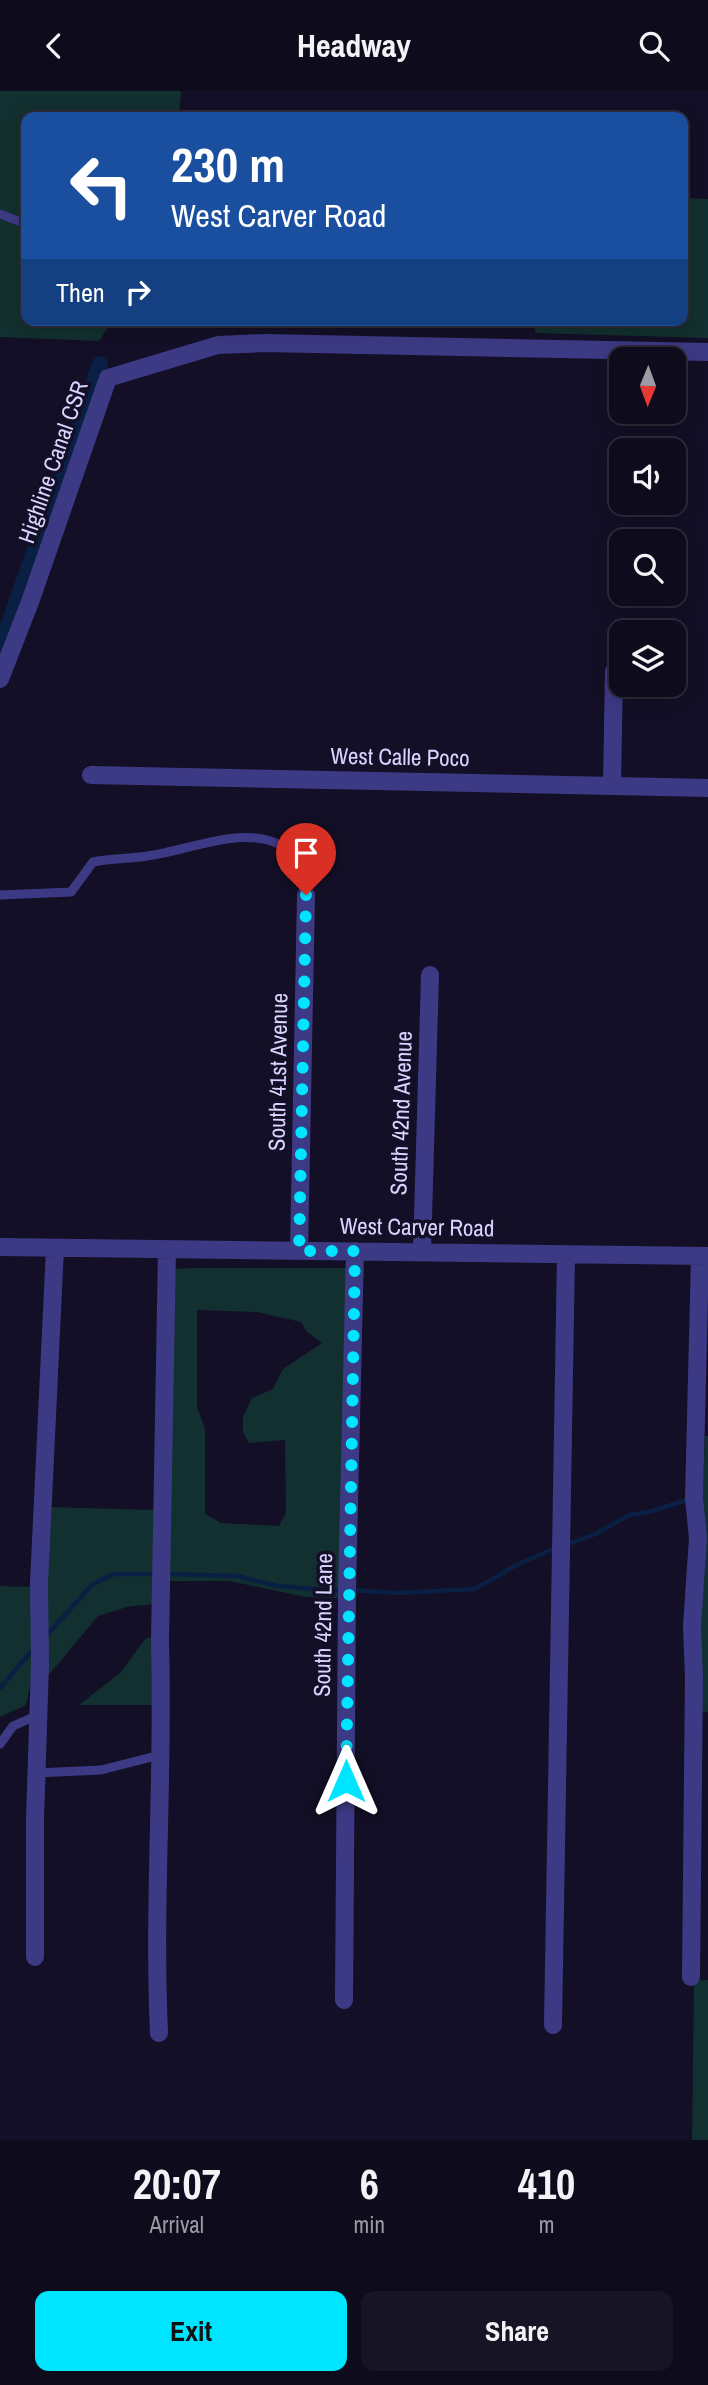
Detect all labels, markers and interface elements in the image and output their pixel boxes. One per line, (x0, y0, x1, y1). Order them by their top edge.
text: Headway (297, 24, 411, 67)
icon: back (35, 27, 73, 65)
icon: search (635, 27, 673, 65)
text: 230 m (171, 131, 285, 197)
icon: left (56, 140, 147, 231)
text: West Carver Road (171, 194, 386, 237)
icon: right (119, 273, 157, 311)
text: Then (56, 275, 105, 310)
north arrow (609, 347, 686, 423)
map controls (609, 347, 686, 697)
street label: Highline Canal CSR (10, 376, 95, 547)
button: sound (609, 438, 686, 515)
button: search (609, 529, 686, 606)
button: layers (609, 620, 686, 697)
street label: West Calle Poco (330, 740, 470, 773)
pin (276, 823, 336, 895)
icon: arrive (287, 834, 325, 872)
street label: South 41st Avenue (261, 993, 294, 1151)
street label: South 42nd Avenue (382, 1030, 419, 1196)
street label: West Carver Road (339, 1210, 495, 1243)
street label: South 42nd Lane (306, 1553, 339, 1697)
position arrow (309, 1744, 383, 1818)
text: 20:07 (133, 2156, 221, 2212)
text: 6 (360, 2156, 379, 2212)
text: 410 (518, 2156, 575, 2212)
text: Arrival (150, 2209, 204, 2240)
text: min (354, 2209, 385, 2240)
text: m (539, 2209, 554, 2240)
button: Exit (35, 2291, 347, 2371)
button: Share (361, 2291, 673, 2371)

